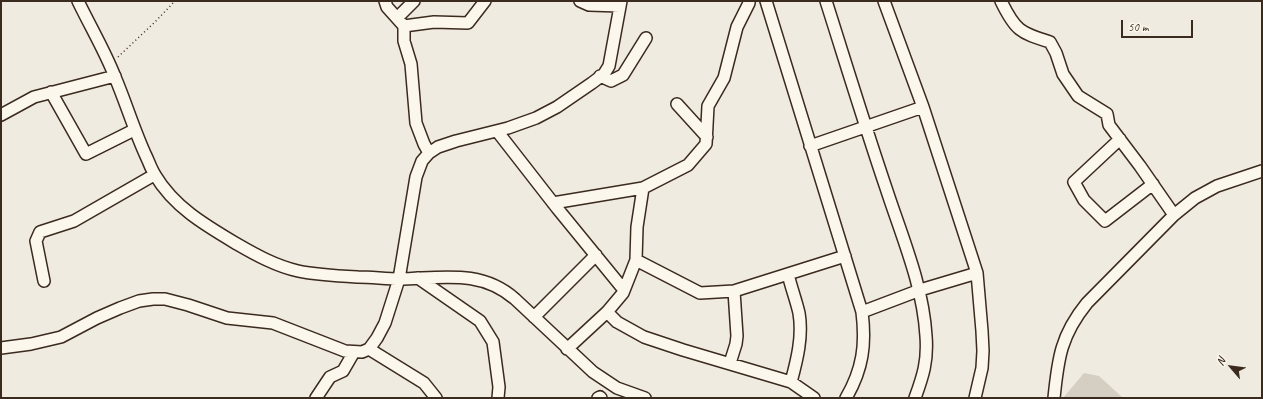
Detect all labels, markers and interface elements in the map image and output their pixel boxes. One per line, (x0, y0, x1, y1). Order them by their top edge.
scale bar (1123, 12, 1195, 38)
text: 50 m (1128, 19, 1148, 35)
north arrow (1211, 347, 1251, 387)
text: N (1213, 355, 1228, 368)

